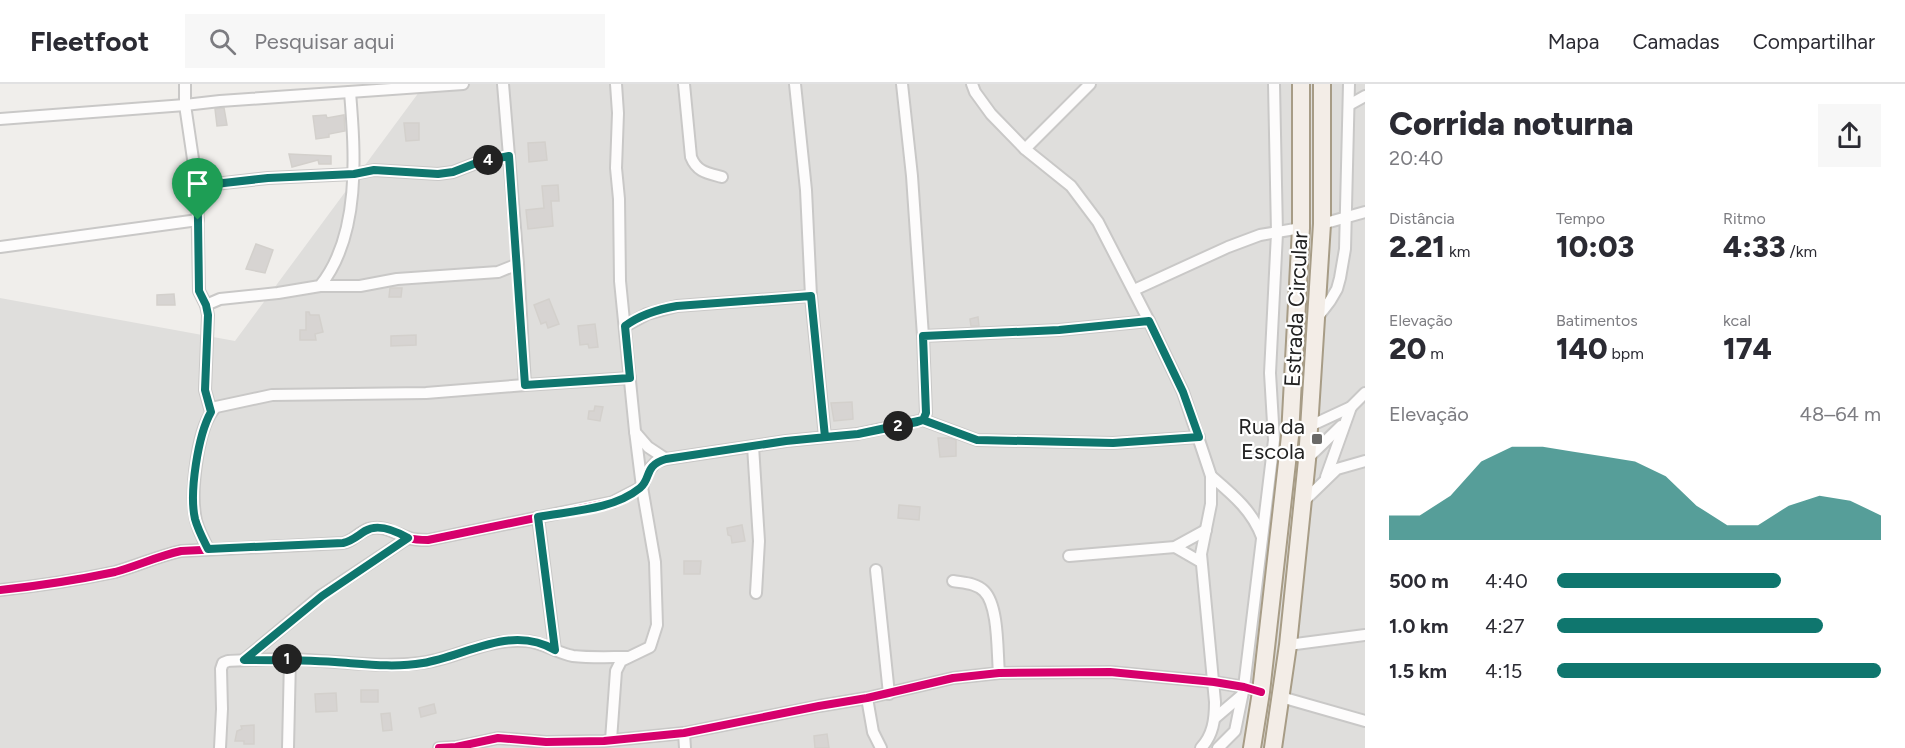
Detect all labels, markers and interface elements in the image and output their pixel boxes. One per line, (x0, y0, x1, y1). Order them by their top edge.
search box (185, 14, 605, 68)
text: Fleetfoot (30, 24, 149, 58)
icon: search (206, 25, 239, 58)
text: Pesquisar aqui (254, 28, 395, 55)
text: Mapa (1548, 29, 1599, 54)
text: Camadas (1632, 29, 1720, 54)
text: Compartilhar (1753, 29, 1875, 54)
text: Corrida noturna (1389, 104, 1633, 143)
button: share (1818, 104, 1881, 167)
pin: 4 (473, 145, 503, 175)
text: 20:40 (1389, 146, 1443, 170)
text: 4 (483, 150, 493, 169)
pin (172, 158, 223, 220)
icon: arrive (181, 167, 214, 200)
text: Distância (1389, 209, 1455, 228)
text: Tempo (1556, 209, 1605, 228)
text: Ritmo (1723, 209, 1766, 228)
text: 2.21 (1389, 228, 1445, 265)
text: 10:03 (1556, 228, 1634, 265)
text: 4:33 (1723, 228, 1786, 265)
street label: Estrada Circular (1278, 230, 1314, 388)
text: km (1445, 242, 1470, 261)
text: /km (1786, 242, 1817, 261)
text: Elevação (1389, 311, 1453, 330)
text: Batimentos (1556, 311, 1638, 330)
text: kcal (1723, 311, 1751, 330)
text: 20 (1389, 330, 1426, 367)
text: 140 (1556, 330, 1608, 367)
text: 174 (1723, 330, 1772, 367)
text: m (1426, 344, 1444, 363)
text: bpm (1608, 344, 1644, 363)
text: Elevação (1389, 402, 1469, 426)
text: 48–64 m (1800, 402, 1881, 426)
pin: 2 (883, 411, 913, 441)
place label: Rua da Escola (1238, 413, 1305, 465)
text: 2 (893, 416, 903, 435)
marker: Rua da Escola (1310, 432, 1324, 446)
text: 500 m (1389, 569, 1449, 593)
text: 4:40 (1485, 569, 1528, 593)
text: 1.0 km (1389, 614, 1448, 638)
text: 4:27 (1485, 614, 1524, 638)
pin: 1 (272, 644, 302, 674)
text: 1 (284, 649, 290, 668)
text: 1.5 km (1389, 659, 1447, 683)
text: 4:15 (1485, 659, 1522, 683)

